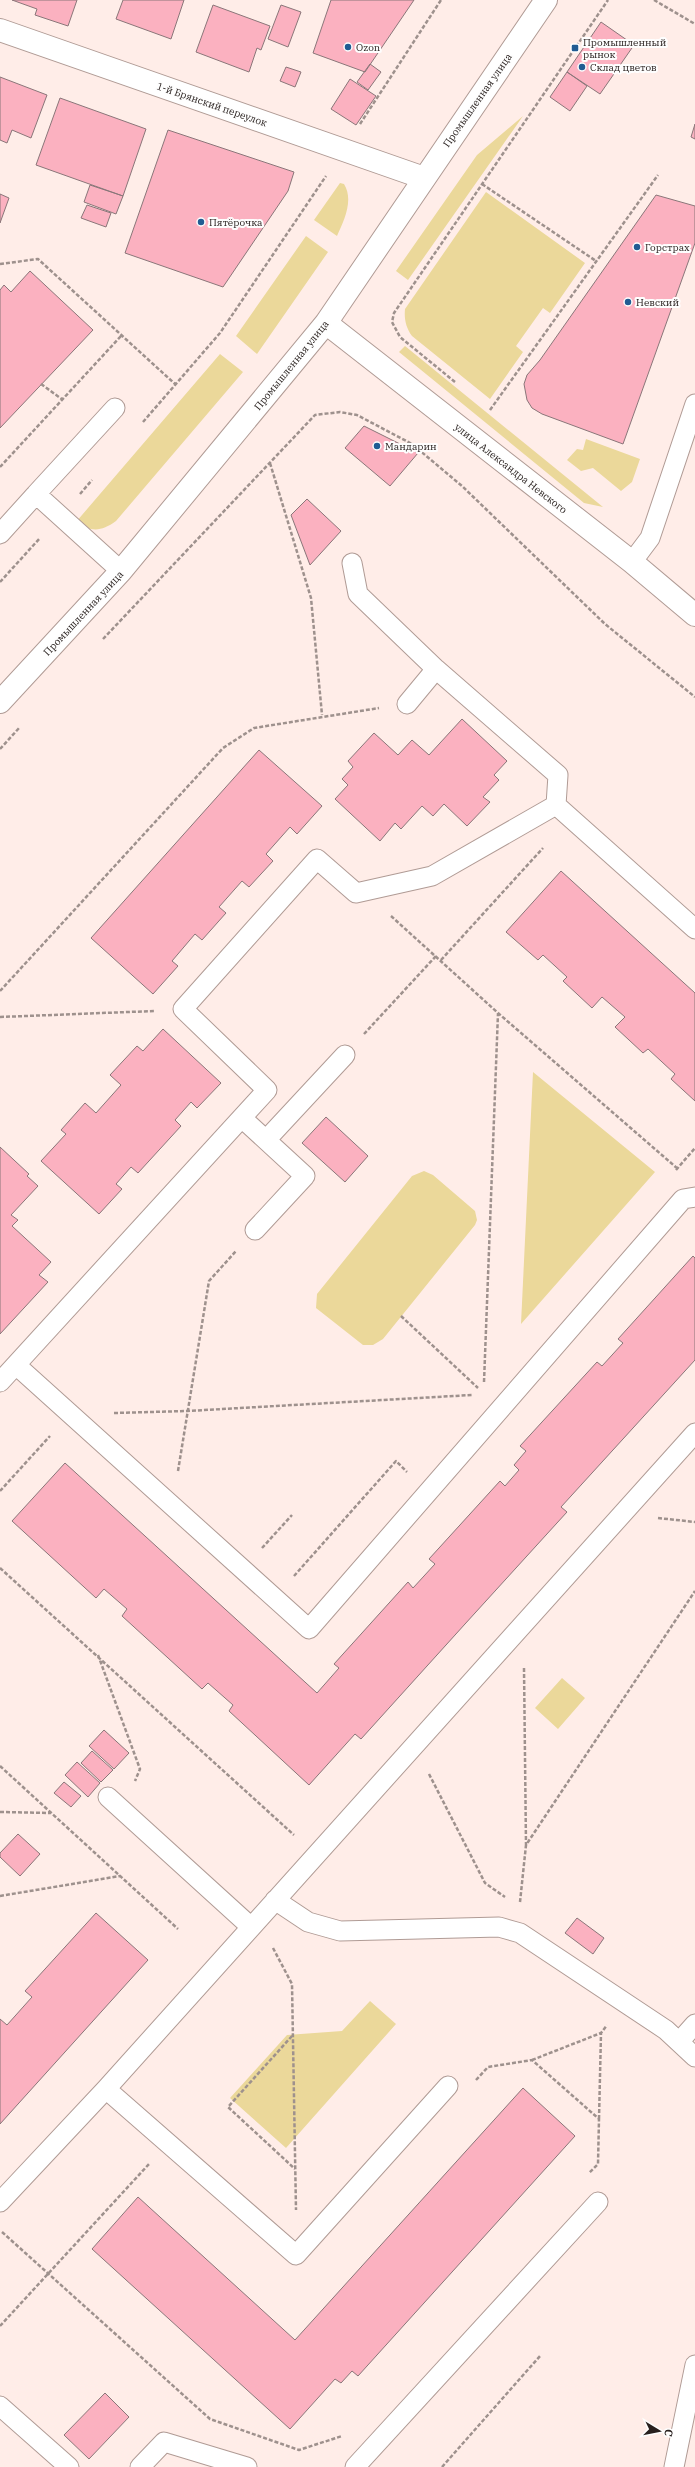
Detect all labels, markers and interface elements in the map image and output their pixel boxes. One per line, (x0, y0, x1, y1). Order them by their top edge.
place label: Промышленный рынок (583, 36, 667, 61)
place label: Ozon (356, 41, 381, 54)
marker: Ozon (343, 42, 353, 52)
marker: Промышленный рынок (570, 43, 580, 53)
street label: Промышленная улица (440, 50, 515, 150)
place label: Склад цветов (590, 61, 657, 74)
marker: Склад цветов (577, 62, 587, 72)
street label: 1-й Брянский переулок (155, 79, 269, 130)
place label: Пятёрочка (209, 216, 263, 229)
marker: Пятёрочка (196, 217, 206, 227)
place label: Горстрах (645, 241, 690, 254)
marker: Горстрах (632, 242, 642, 252)
place label: Невский (636, 296, 679, 309)
marker: Невский (623, 297, 633, 307)
street label: Промышленная улица (251, 317, 332, 413)
street label: улица Александра Невского (452, 420, 570, 517)
place label: Мандарин (385, 440, 437, 453)
marker: Мандарин (372, 441, 382, 451)
street label: Промышленная улица (40, 568, 127, 659)
north arrow (639, 2411, 679, 2451)
text: С (661, 2428, 676, 2438)

